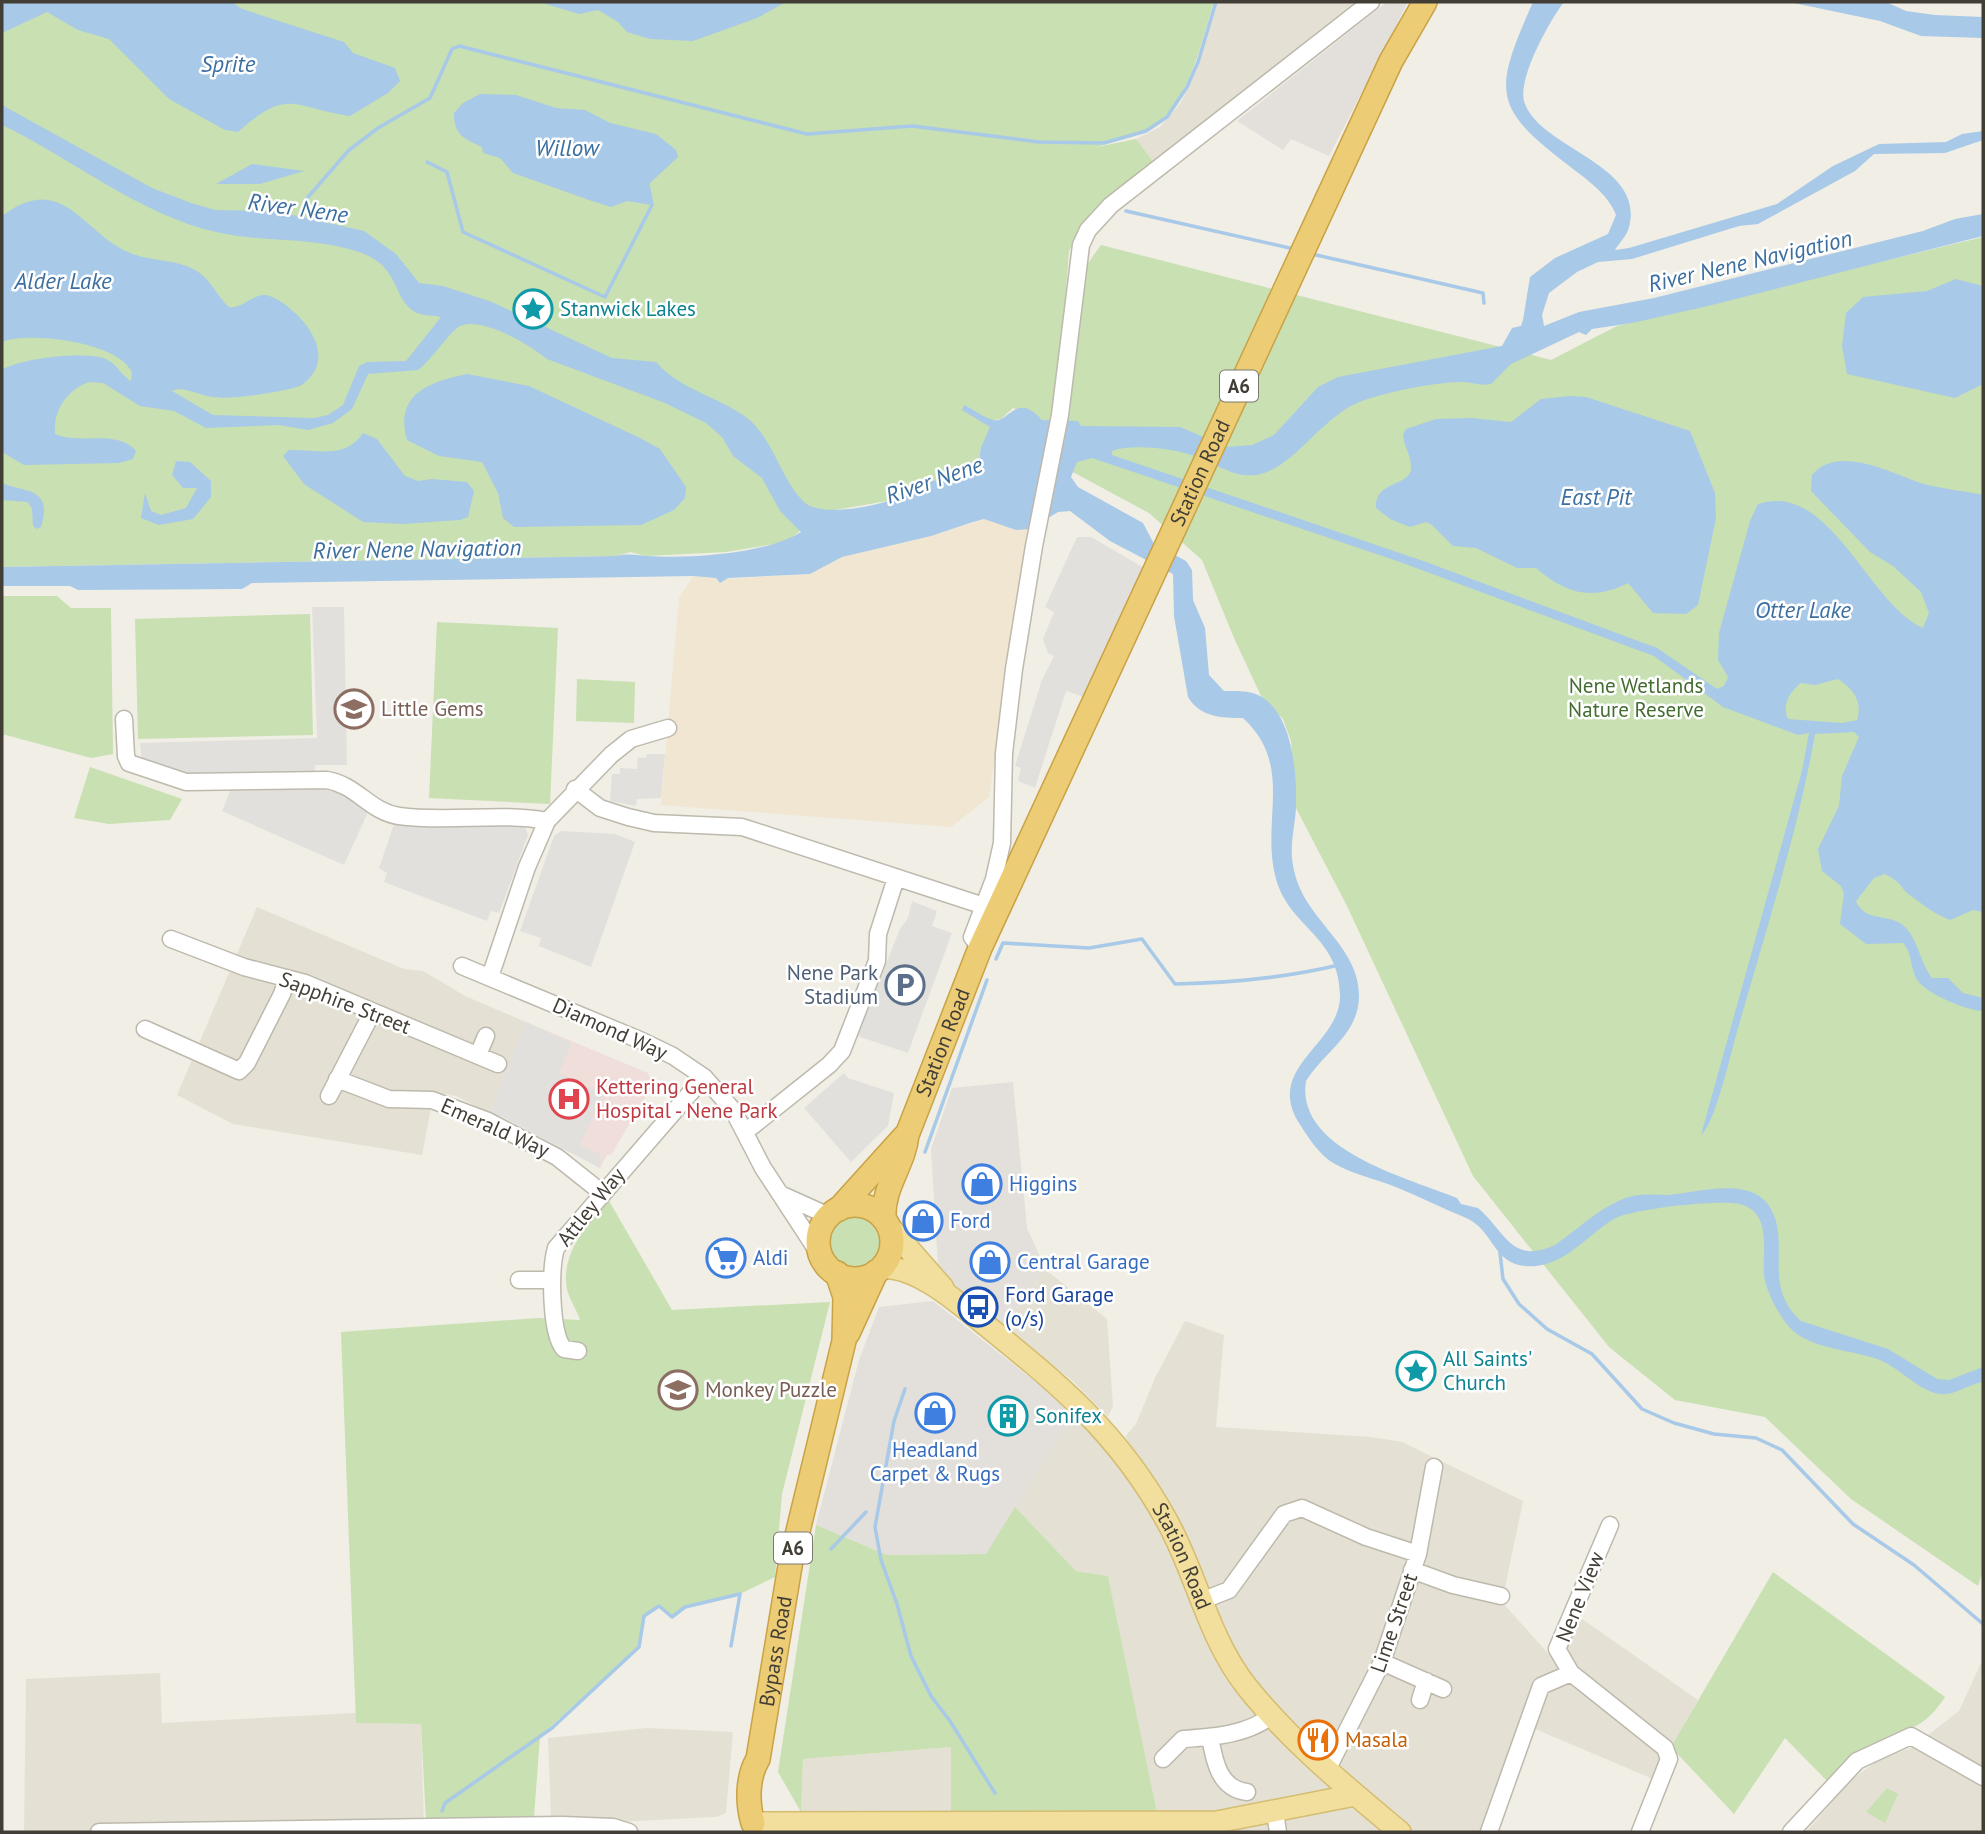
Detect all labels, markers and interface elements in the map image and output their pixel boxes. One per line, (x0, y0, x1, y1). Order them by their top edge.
water label: Sprite (201, 49, 256, 78)
water label: Willow (535, 133, 601, 162)
water label: River Nene (246, 186, 350, 229)
water label: River Nene Navigation (1645, 223, 1855, 298)
water label: Alder Lake (13, 266, 112, 295)
place icon: Stanwick Lakes (512, 288, 554, 330)
place label: Stanwick Lakes (560, 295, 696, 322)
road number: A6 (1220, 370, 1258, 402)
street label: Station Road (1163, 415, 1236, 530)
water label: River Nene (881, 449, 987, 510)
water label: East Pit (1561, 482, 1633, 511)
water label: River Nene Navigation (312, 532, 522, 565)
water label: Otter Lake (1755, 595, 1851, 624)
park label: Nene Wetlands Nature Reserve (1568, 672, 1704, 723)
school or university icon: Little Gems (333, 688, 375, 730)
place label: Little Gems (381, 695, 484, 722)
place label: Nene Park Stadium (787, 959, 878, 1010)
parking icon: Nene Park Stadium (884, 964, 926, 1006)
street label: Sapphire Street (276, 965, 415, 1040)
street label: Station Road (909, 984, 976, 1101)
street label: Diamond Way (549, 991, 672, 1066)
place label: Kettering General Hospital - Nene Park (596, 1073, 777, 1124)
hospital icon: Kettering General Hospital - Nene Park (548, 1078, 590, 1120)
street label: Emerald Way (437, 1092, 554, 1164)
street label: Attley Way (551, 1162, 631, 1252)
shop icon: Higgins (961, 1163, 1003, 1205)
place label: Higgins (1009, 1170, 1077, 1197)
shop icon: Ford (902, 1200, 944, 1242)
place label: Ford (950, 1207, 991, 1234)
supermarket icon: Aldi (705, 1237, 747, 1279)
shop icon: Central Garage (969, 1241, 1011, 1283)
place label: Aldi (753, 1244, 788, 1271)
place label: Central Garage (1017, 1248, 1150, 1275)
place label: Ford Garage (o/s) (1005, 1281, 1114, 1332)
bus stop icon: Ford Garage (o/s) (957, 1286, 999, 1328)
place label: All Saints' Church (1443, 1345, 1532, 1396)
place icon: All Saints' Church (1395, 1350, 1437, 1392)
school or university icon: Monkey Puzzle (657, 1369, 699, 1411)
place label: Monkey Puzzle (705, 1376, 837, 1403)
shop icon: Headland Carpet & Rugs (914, 1392, 956, 1434)
building icon: Sonifex (987, 1395, 1029, 1437)
place label: Sonifex (1035, 1402, 1102, 1429)
place label: Headland Carpet & Rugs (870, 1436, 1000, 1487)
street label: Station Road (1146, 1497, 1218, 1613)
road number: A6 (774, 1532, 812, 1564)
street label: Nene View (1549, 1547, 1610, 1646)
street label: Lime Street (1364, 1570, 1423, 1676)
street label: Bypass Road (753, 1594, 798, 1709)
restaurant icon: Masala (1297, 1719, 1339, 1761)
place label: Masala (1345, 1726, 1408, 1753)

